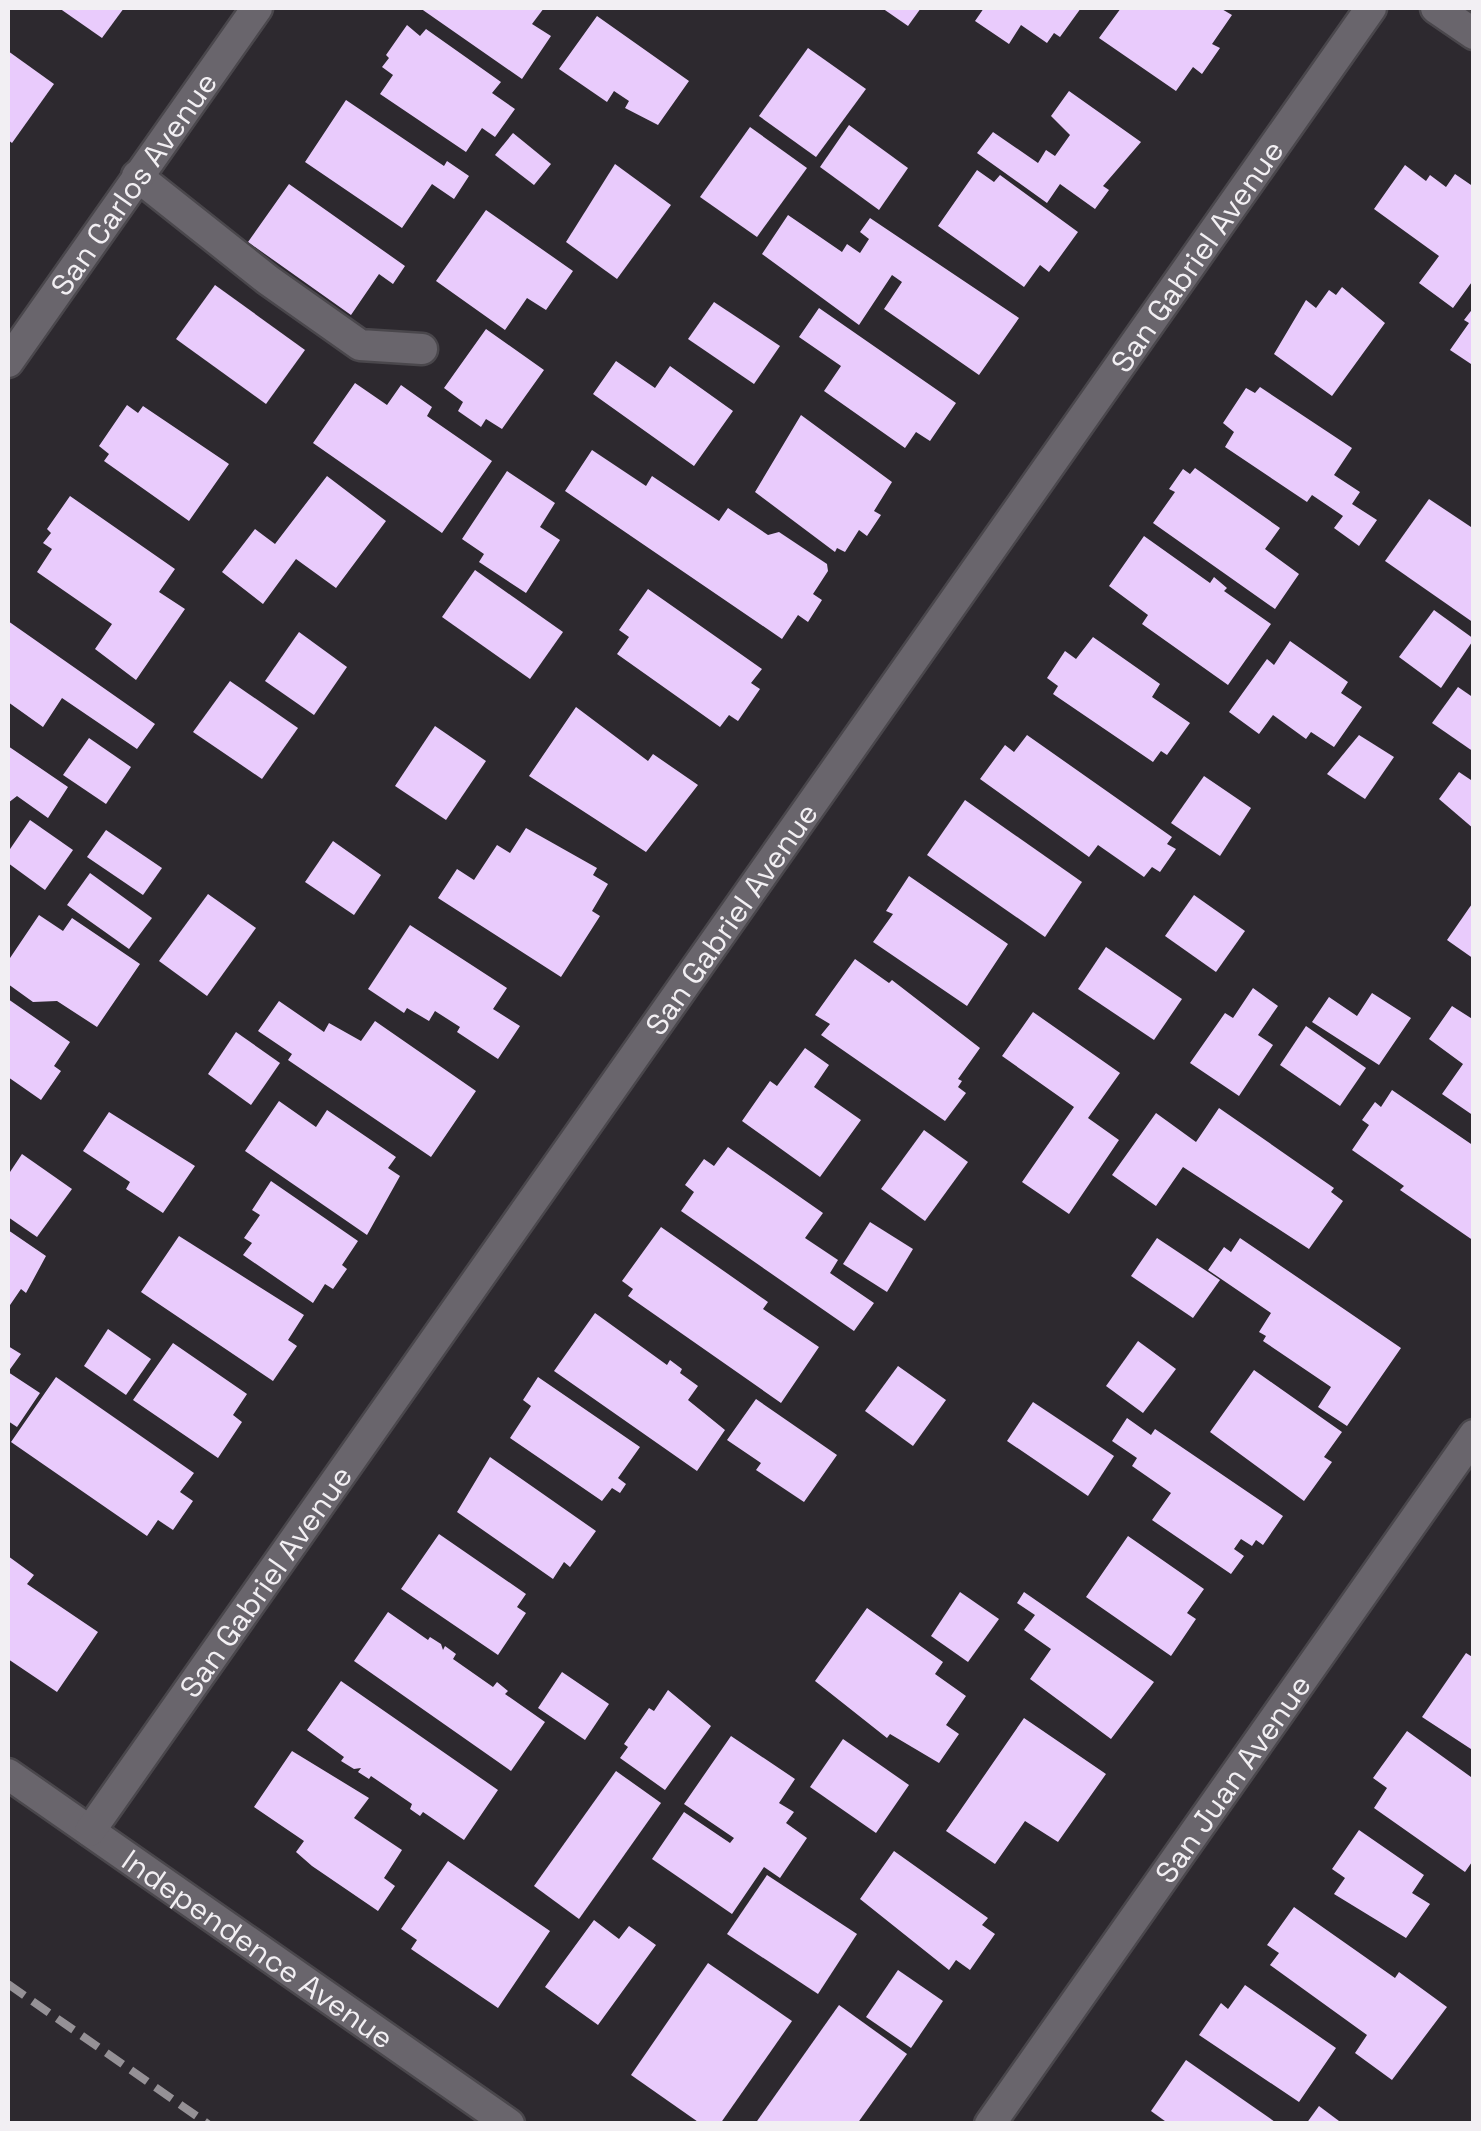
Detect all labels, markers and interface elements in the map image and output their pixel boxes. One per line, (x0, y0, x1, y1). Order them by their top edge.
street label: San Carlos Avenue (41, 64, 225, 303)
street label: San Gabriel Avenue (1102, 132, 1292, 380)
street label: San Gabriel Avenue (636, 795, 826, 1043)
street label: San Gabriel Avenue (170, 1458, 360, 1705)
street label: San Juan Avenue (1146, 1667, 1319, 1891)
street label: Independence Avenue (115, 1840, 402, 2057)

